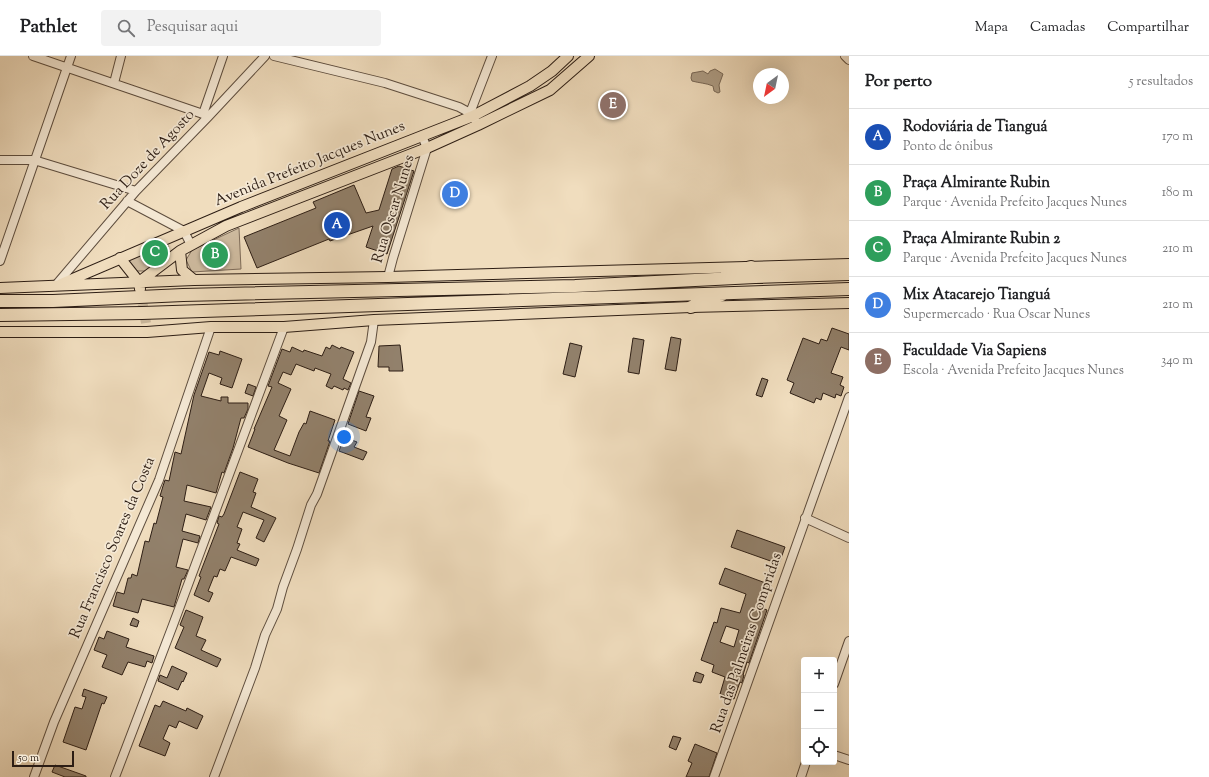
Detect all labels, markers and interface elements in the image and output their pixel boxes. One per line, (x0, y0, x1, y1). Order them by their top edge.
search box (101, 10, 381, 46)
text: Pathlet (20, 14, 77, 41)
icon: search (115, 17, 137, 39)
text: Pesquisar aqui (147, 17, 238, 38)
text: Mapa (975, 18, 1008, 38)
text: Camadas (1030, 18, 1085, 38)
text: Compartilhar (1107, 18, 1189, 38)
north arrow (753, 68, 789, 104)
text: Por perto (865, 70, 932, 94)
text: 5 resultados (1129, 73, 1193, 91)
pin: E (600, 90, 626, 120)
street label: Rua Doze de Agosto (96, 105, 200, 215)
street label: Avenida Prefeito Jacques Nunes (212, 116, 408, 212)
text: Rodoviária de Tianguá (903, 117, 1048, 138)
text: A (873, 128, 883, 146)
text: 170 m (1162, 128, 1193, 146)
text: Ponto de ônibus (903, 138, 993, 156)
street label: Rua Oscar Nunes (368, 152, 420, 266)
text: Praça Almirante Rubin (903, 173, 1050, 194)
pin: D (442, 179, 468, 209)
text: B (874, 184, 882, 202)
text: 180 m (1162, 184, 1193, 202)
text: Parque · Avenida Prefeito Jacques Nunes (903, 194, 1127, 212)
pin: A (324, 210, 350, 240)
text: Praça Almirante Rubin 2 (903, 229, 1060, 250)
pin: C (142, 238, 168, 268)
pin: B (202, 240, 228, 270)
text: C (873, 240, 883, 258)
text: 210 m (1162, 240, 1193, 258)
text: Parque · Avenida Prefeito Jacques Nunes (903, 250, 1127, 268)
text: Mix Atacarejo Tianguá (903, 285, 1050, 306)
text: D (873, 296, 883, 314)
text: 210 m (1162, 296, 1193, 314)
text: Supermercado · Rua Oscar Nunes (903, 306, 1090, 324)
text: Faculdade Via Sapiens (903, 341, 1047, 362)
text: E (874, 352, 882, 370)
text: 340 m (1161, 352, 1193, 370)
text: Escola · Avenida Prefeito Jacques Nunes (903, 362, 1124, 380)
your location (334, 427, 354, 447)
street label: Rua Francisco Soares da Costa (65, 454, 161, 642)
street label: Rua das Palmeiras Compridas (706, 550, 788, 736)
map controls (801, 657, 837, 765)
button: + (801, 657, 837, 693)
button: − (801, 693, 837, 729)
button: locate (801, 729, 837, 765)
scale bar (12, 749, 74, 768)
text: 50 m (18, 750, 39, 766)

